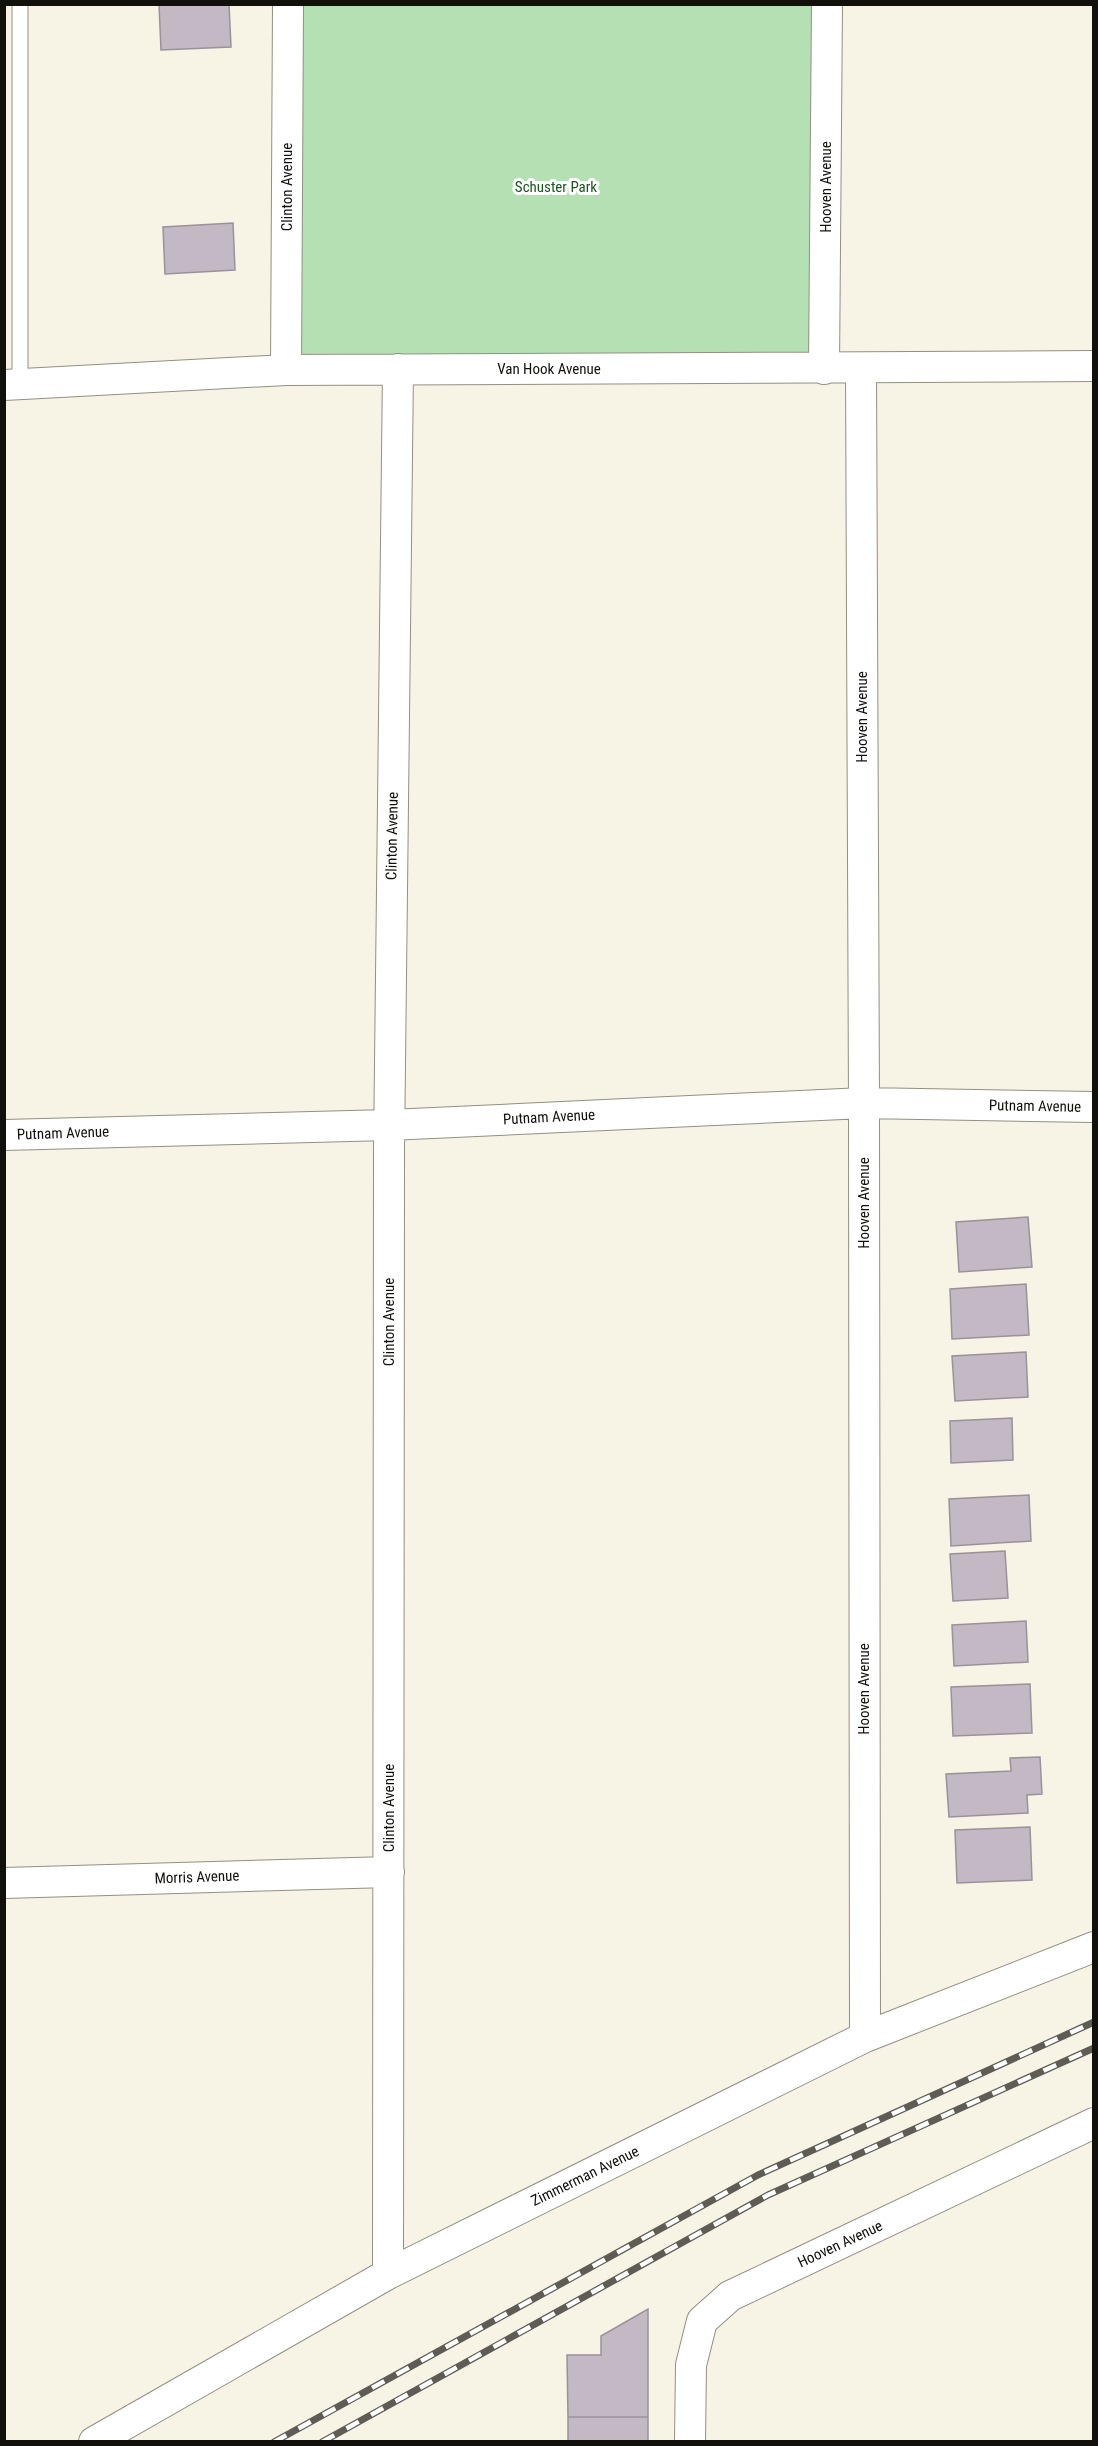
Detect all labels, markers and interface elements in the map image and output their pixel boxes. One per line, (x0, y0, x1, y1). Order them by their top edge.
street label: Hooven Avenue (817, 141, 835, 233)
street label: Clinton Avenue (278, 143, 296, 231)
park label: Schuster Park (515, 178, 597, 196)
street label: Van Hook Avenue (497, 360, 601, 378)
street label: Hooven Avenue (853, 671, 871, 763)
street label: Clinton Avenue (382, 792, 402, 880)
street label: Putnam Avenue (989, 1096, 1081, 1116)
street label: Putnam Avenue (502, 1106, 596, 1128)
street label: Putnam Avenue (17, 1122, 109, 1144)
street label: Hooven Avenue (855, 1157, 873, 1249)
street label: Clinton Avenue (380, 1278, 398, 1366)
street label: Hooven Avenue (855, 1643, 873, 1735)
street label: Clinton Avenue (380, 1764, 398, 1852)
street label: Morris Avenue (154, 1867, 240, 1887)
street label: Zimmerman Avenue (528, 2142, 642, 2210)
street label: Hooven Avenue (795, 2217, 885, 2271)

